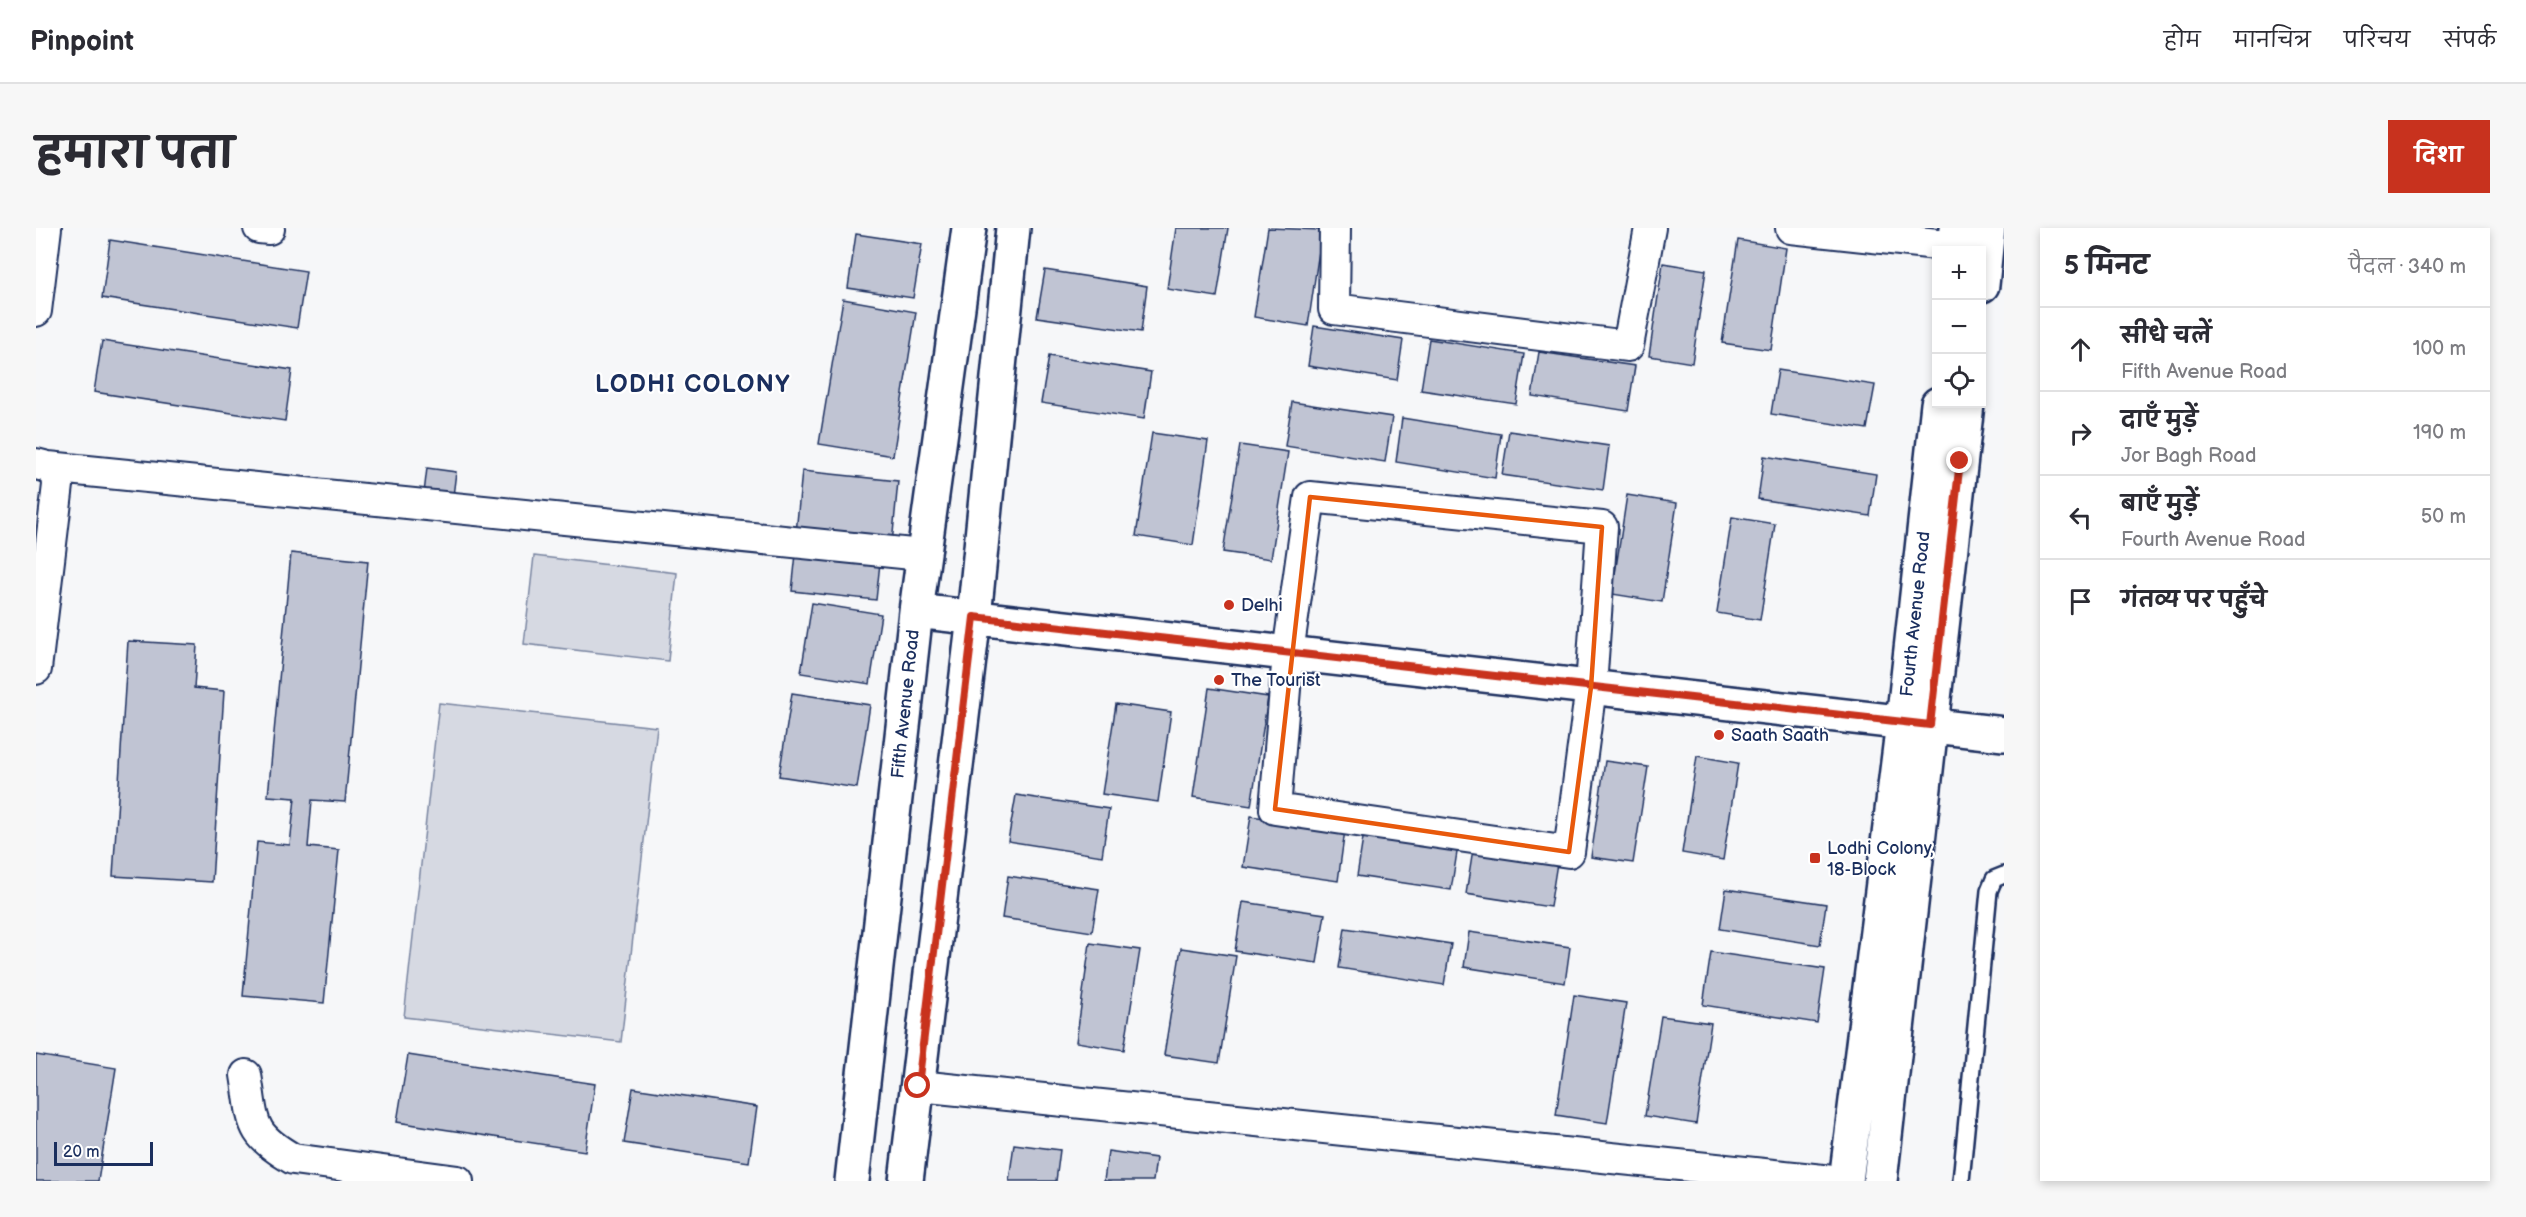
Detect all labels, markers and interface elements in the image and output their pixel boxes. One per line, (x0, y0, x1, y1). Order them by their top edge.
text: Pinpoint (30, 25, 134, 58)
text: होम (2164, 28, 2201, 53)
text: मानचित्र (2234, 28, 2311, 53)
text: परिचय (2344, 28, 2410, 53)
text: संपर्क (2443, 28, 2496, 53)
button: दिशा (2388, 120, 2490, 193)
text: हमारा पता (36, 129, 234, 180)
map controls (1932, 246, 1986, 408)
button: + (1932, 246, 1986, 300)
text: 5 मिनट (2064, 251, 2149, 282)
text: पैदल · 340 m (2349, 255, 2466, 279)
button: − (1932, 300, 1986, 354)
text: सीधे चलें (2121, 323, 2211, 350)
icon: ahead (2064, 333, 2097, 366)
text: 100 m (2413, 337, 2466, 361)
button: locate (1932, 354, 1986, 408)
text: Fifth Avenue Road (2121, 360, 2287, 384)
district label: LODHI COLONY (595, 370, 791, 399)
text: दाएँ मुड़ें (2121, 407, 2198, 434)
icon: right (2064, 417, 2097, 450)
text: 190 m (2413, 421, 2466, 445)
text: Jor Bagh Road (2121, 444, 2256, 468)
route end (1946, 447, 1972, 473)
text: बाएँ मुड़ें (2121, 491, 2199, 518)
icon: left (2064, 501, 2097, 534)
text: 50 m (2421, 505, 2466, 529)
text: Fourth Avenue Road (2121, 528, 2306, 552)
street label: Fourth Avenue Road (1896, 530, 1935, 698)
icon: arrive (2064, 585, 2097, 618)
text: गंतव्य पर पहुँचे (2121, 587, 2267, 614)
place label: Delhi (1241, 595, 1283, 616)
marker: Delhi (1222, 598, 1236, 612)
street label: Fifth Avenue Road (887, 629, 924, 780)
place label: The Tourist (1231, 670, 1321, 691)
marker: The Tourist (1212, 673, 1226, 687)
place label: Saath Saath (1731, 725, 1829, 746)
marker: Saath Saath (1712, 728, 1726, 742)
place label: Lodhi Colony, 18-Block (1827, 838, 1934, 880)
marker: Lodhi Colony, 18-Block (1808, 851, 1822, 865)
route start (904, 1072, 930, 1098)
scale bar (54, 1139, 153, 1166)
text: 20 m (63, 1143, 99, 1162)

